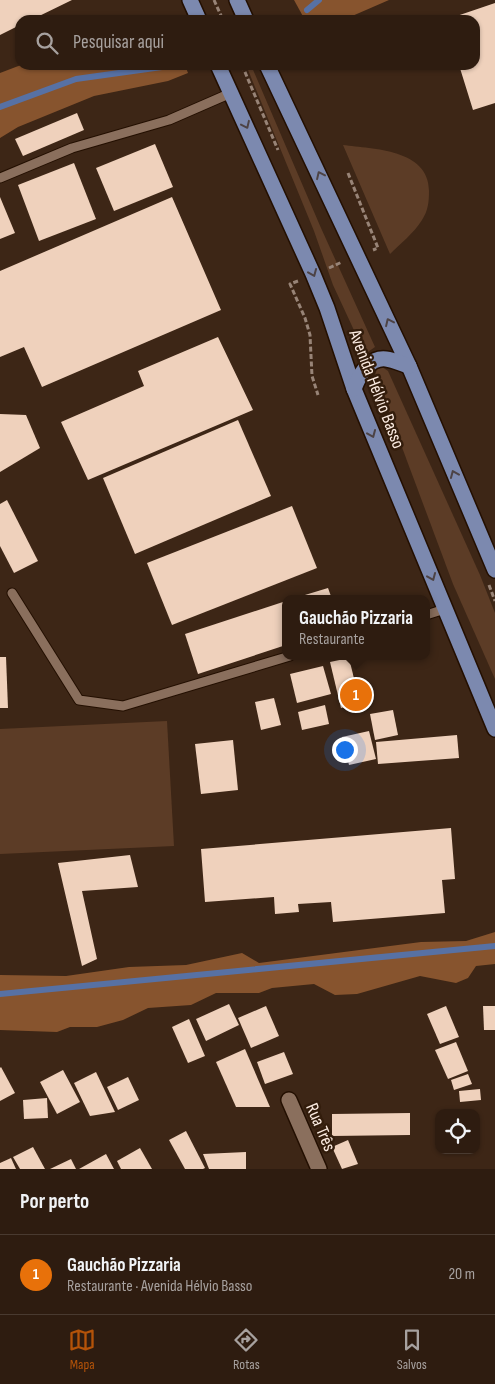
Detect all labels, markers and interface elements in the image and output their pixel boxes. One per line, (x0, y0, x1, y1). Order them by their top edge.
search box (15, 15, 480, 70)
icon: search (33, 29, 61, 57)
text: Pesquisar aqui (73, 31, 164, 54)
one-way arrow (239, 120, 249, 129)
one-way arrow (315, 171, 326, 180)
one-way arrow (307, 269, 317, 277)
one-way arrow (384, 318, 395, 327)
street label: Avenida Hélvio Basso (344, 326, 409, 452)
one-way arrow (366, 429, 377, 438)
one-way arrow (450, 470, 461, 479)
one-way arrow (426, 572, 436, 581)
popup (282, 595, 430, 660)
text: Gauchão Pizzaria (299, 607, 413, 630)
text: Restaurante (299, 630, 365, 649)
pin: 1 (340, 676, 372, 714)
your location (332, 737, 358, 763)
street label: Rua Três (301, 1100, 340, 1154)
map controls (435, 1109, 480, 1154)
button: locate (435, 1109, 480, 1154)
text: Por perto (20, 1189, 89, 1214)
text: Gauchão Pizzaria (67, 1254, 181, 1277)
text: 1 (33, 1265, 39, 1284)
text: 20 m (448, 1265, 475, 1284)
text: Restaurante · Avenida Hélvio Basso (67, 1277, 252, 1296)
tab: Mapa (68, 1326, 96, 1373)
tab: Rotas (232, 1326, 260, 1373)
tab: Salvos (397, 1326, 427, 1373)

